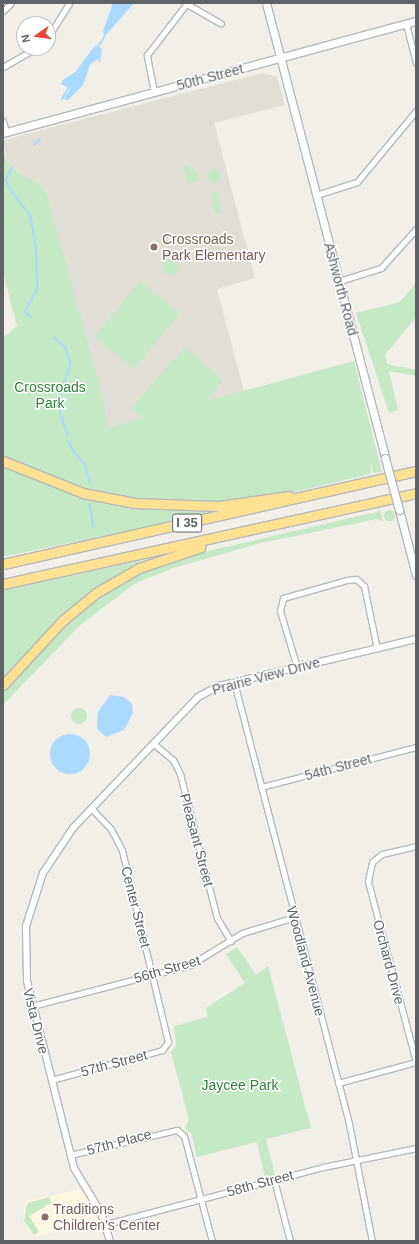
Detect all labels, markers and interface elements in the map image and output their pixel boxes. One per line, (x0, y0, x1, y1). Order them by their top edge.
north arrow (16, 16, 56, 56)
text: N (19, 33, 32, 44)
street label: 50th Street (175, 60, 245, 94)
place label: Crossroads Park Elementary (162, 231, 265, 264)
street label: Ashworth Road (320, 241, 362, 337)
marker: Crossroads Park Elementary (149, 242, 159, 252)
park label: Crossroads Park (14, 379, 86, 412)
road number: I 35 (172, 512, 202, 534)
street label: Prairie View Drive (210, 654, 322, 698)
street label: 54th Street (303, 750, 373, 784)
street label: Pleasant Street (176, 792, 218, 888)
street label: Center Street (118, 865, 154, 949)
street label: Woodland Avenue (283, 904, 329, 1018)
street label: Orchard Drive (370, 918, 408, 1006)
street label: 56th Street (132, 951, 202, 987)
street label: Vista Drive (20, 986, 52, 1056)
street label: 57th Street (79, 1046, 149, 1080)
park label: Jaycee Park (201, 1077, 279, 1093)
street label: 57th Place (85, 1125, 153, 1159)
street label: 58th Street (225, 1166, 295, 1200)
place label: Traditions Children's Center (53, 1201, 161, 1234)
marker: Traditions Children's Center (40, 1212, 50, 1222)

